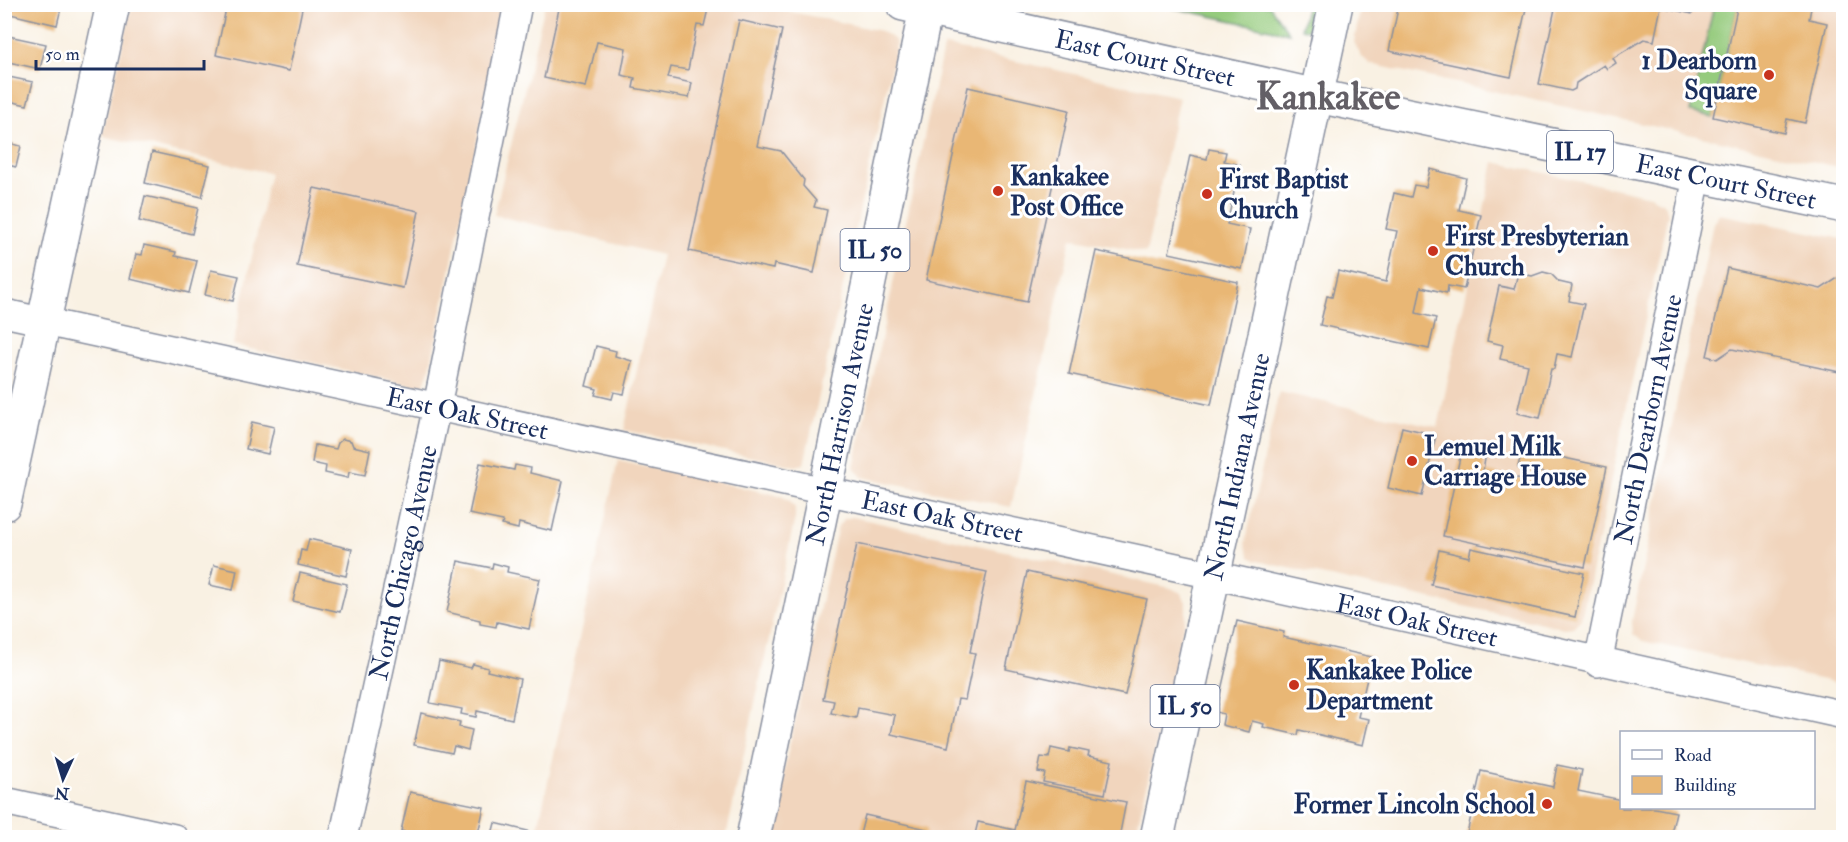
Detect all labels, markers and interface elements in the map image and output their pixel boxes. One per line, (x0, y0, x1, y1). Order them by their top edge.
street label: East Court Street (1052, 23, 1238, 94)
scale bar (36, 33, 204, 71)
text: 50 m (45, 43, 80, 66)
place label: 1 Dearborn Square (1641, 45, 1758, 108)
marker: 1 Dearborn Square (1762, 68, 1776, 82)
district label: Kankakee (1256, 73, 1400, 121)
road number: IL 17 (1547, 131, 1613, 173)
street label: East Court Street (1633, 148, 1819, 217)
place label: Kankakee Post Office (1010, 161, 1123, 223)
place label: First Baptist Church (1219, 164, 1349, 226)
marker: Kankakee Post Office (991, 184, 1005, 198)
marker: First Baptist Church (1200, 187, 1214, 201)
place label: First Presbyterian Church (1445, 221, 1630, 283)
road number: IL 50 (840, 229, 910, 271)
marker: First Presbyterian Church (1426, 244, 1440, 258)
street label: North Dearborn Avenue (1608, 291, 1690, 547)
street label: North Harrison Avenue (800, 300, 881, 548)
street label: North Indiana Avenue (1198, 350, 1278, 583)
street label: East Oak Street (383, 381, 551, 447)
place label: Lemuel Milk Carriage House (1424, 431, 1587, 494)
street label: North Chicago Avenue (363, 442, 445, 683)
marker: Lemuel Milk Carriage House (1405, 454, 1419, 468)
street label: East Oak Street (858, 484, 1026, 550)
street label: East Oak Street (1333, 588, 1501, 655)
place label: Kankakee Police Department (1306, 655, 1472, 718)
marker: Kankakee Police Department (1287, 678, 1301, 692)
road number: IL 50 (1150, 685, 1220, 727)
legend (1620, 731, 1815, 809)
text: Road (1674, 744, 1712, 767)
north arrow (33, 749, 93, 809)
text: Building (1674, 774, 1737, 797)
text: N (54, 782, 71, 804)
place label: Former Lincoln School (1293, 789, 1535, 821)
marker: Former Lincoln School (1540, 797, 1554, 811)

